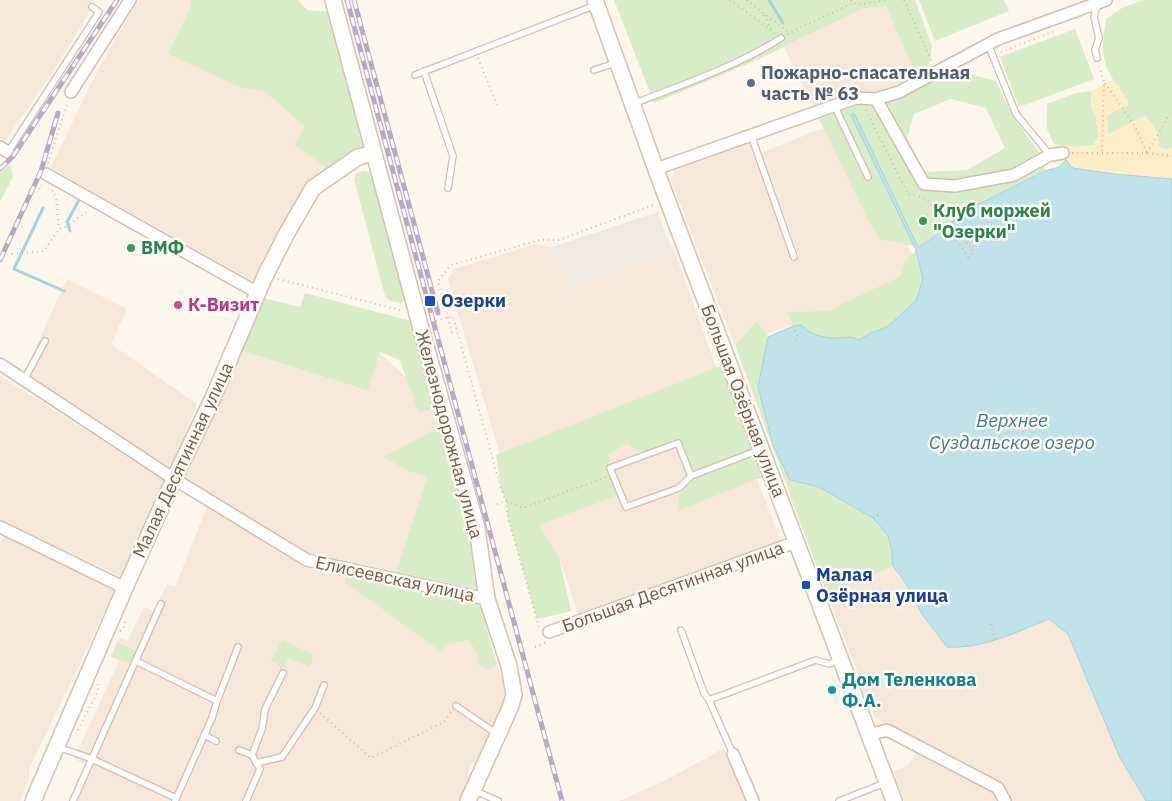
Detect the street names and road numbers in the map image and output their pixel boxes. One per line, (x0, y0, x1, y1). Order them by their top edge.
street label: Большая Озёрная улица (696, 301, 791, 501)
street label: Железнодорожная улица (410, 327, 489, 541)
street label: Малая Десятинная улица (127, 358, 238, 561)
street label: Большая Десятинная улица (559, 536, 787, 637)
street label: Елисеевская улица (313, 550, 477, 607)

